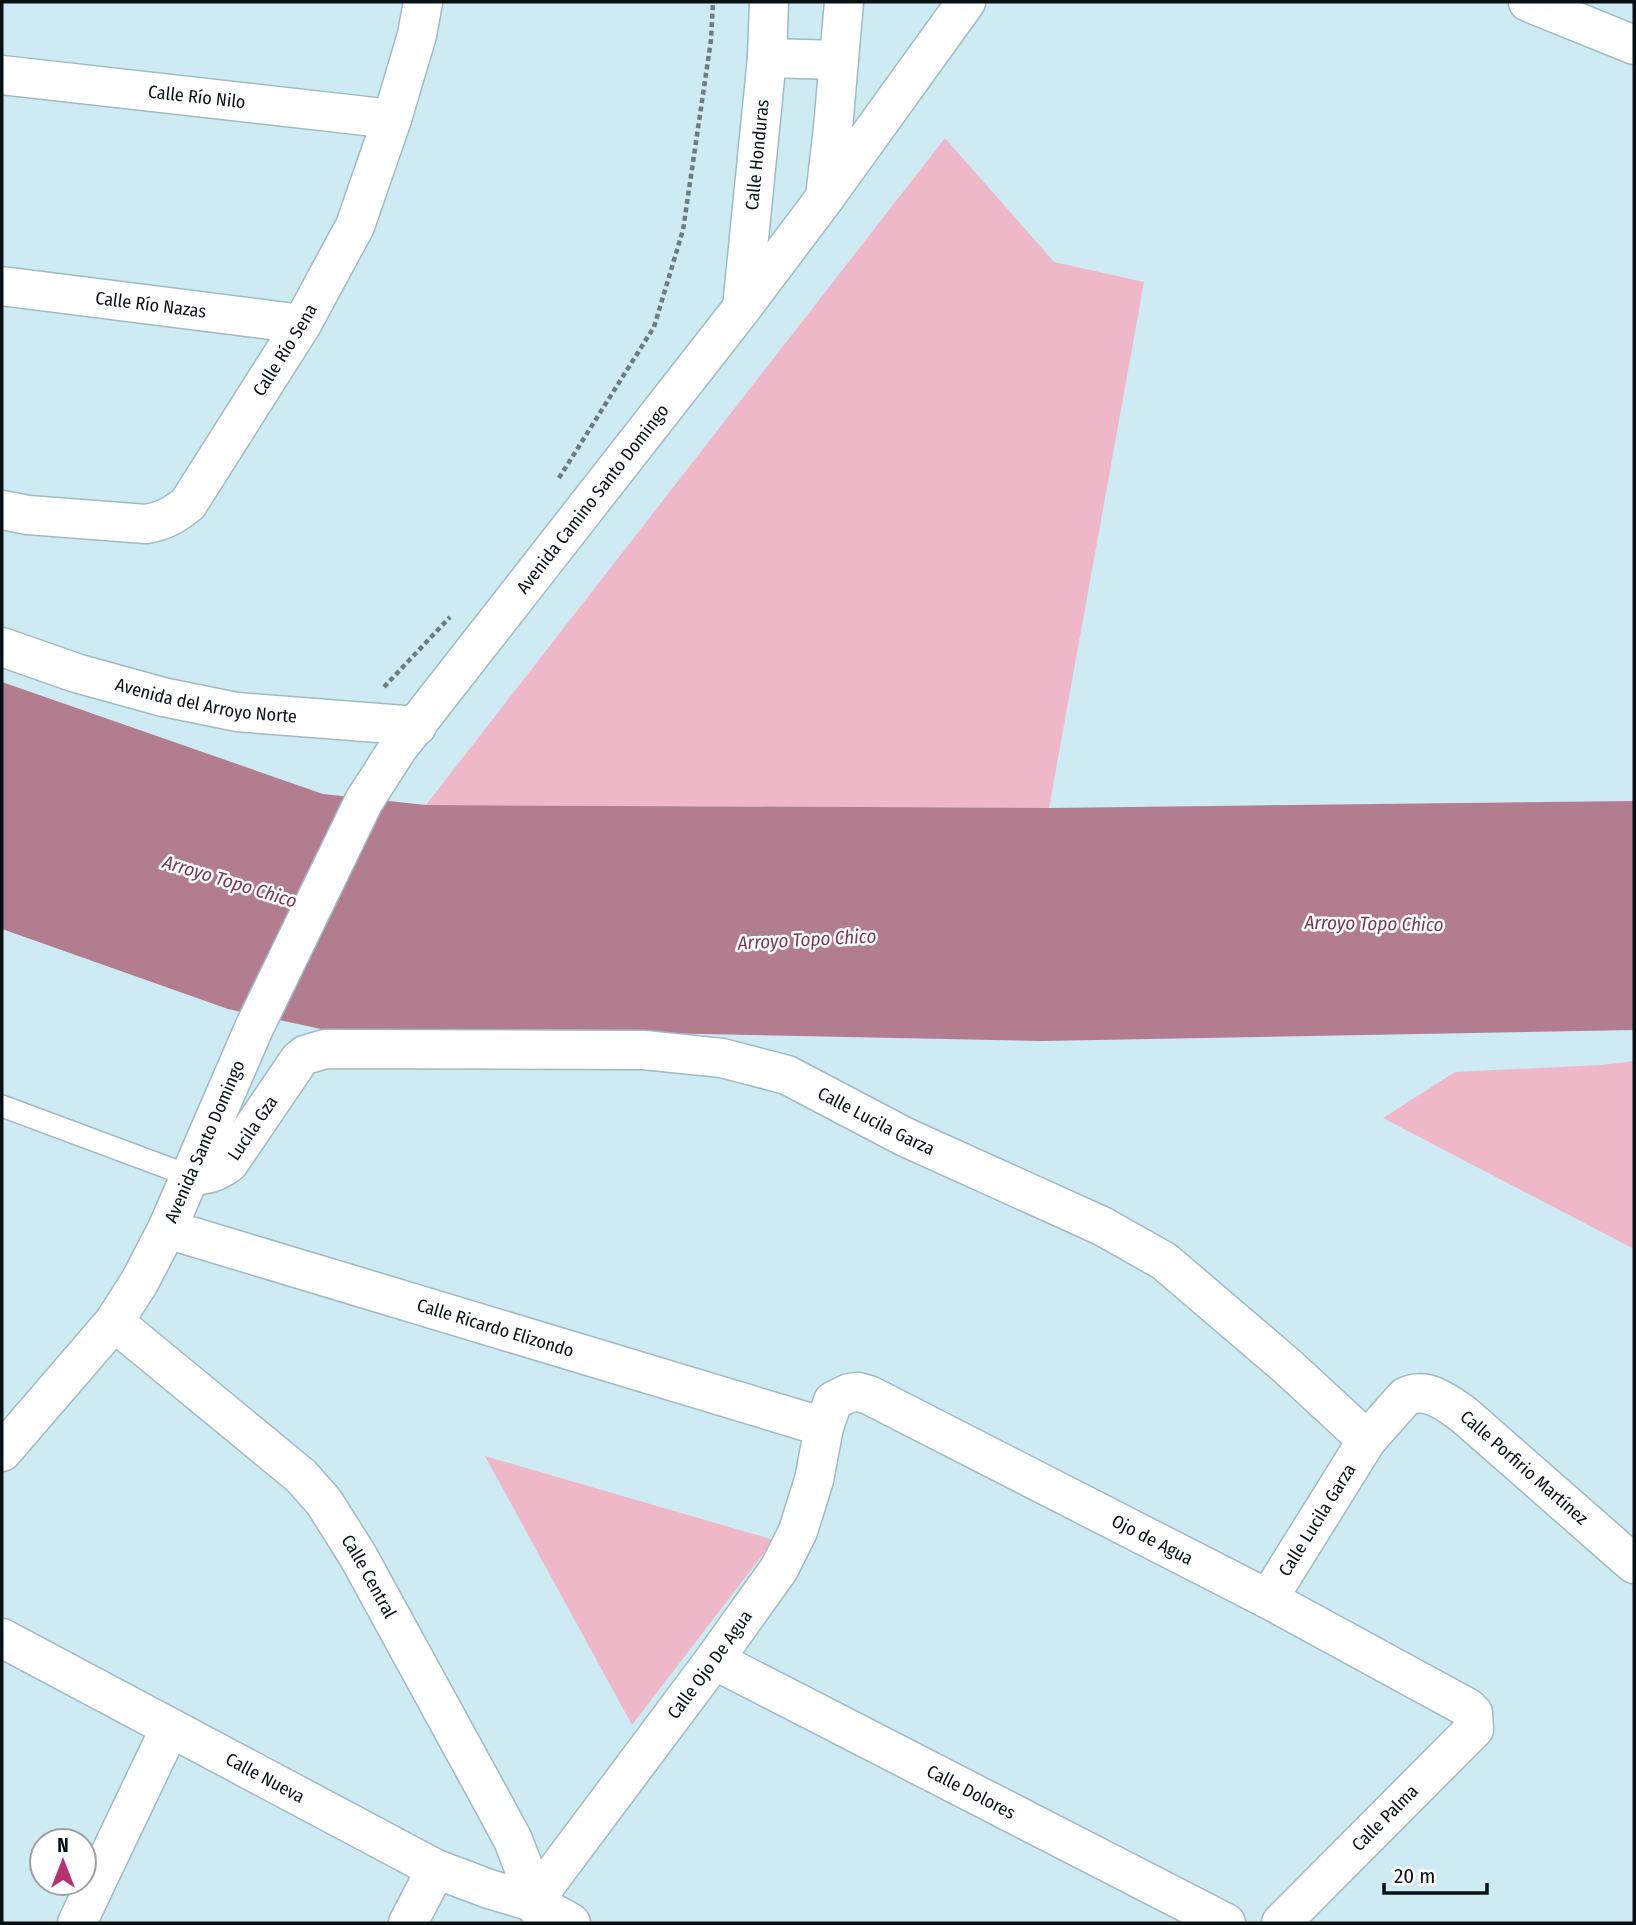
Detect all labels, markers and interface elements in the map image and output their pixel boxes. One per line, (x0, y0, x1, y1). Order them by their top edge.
street label: Calle Río Nilo (147, 81, 247, 113)
street label: Calle Honduras (741, 98, 774, 211)
street label: Calle Río Nazas (94, 287, 208, 323)
street label: Calle Río Sena (248, 300, 322, 400)
street label: Avenida Camino Santo Domingo (512, 400, 674, 598)
street label: Avenida del Arroyo Norte (113, 673, 298, 728)
water label: Arroyo Topo Chico (159, 850, 300, 913)
water label: Arroyo Topo Chico (1303, 911, 1444, 936)
water label: Arroyo Topo Chico (736, 924, 877, 955)
street label: Avenida Santo Domingo (160, 1057, 250, 1226)
street label: Calle Lucila Garza (814, 1082, 938, 1160)
street label: Lucila Gza (223, 1092, 282, 1165)
street label: Calle Ricardo Elizondo (414, 1294, 577, 1362)
street label: Calle Porfirio Martínez (1456, 1406, 1592, 1529)
street label: Calle Lucila Garza (1274, 1460, 1360, 1580)
street label: Ojo de Agua (1108, 1510, 1197, 1570)
street label: Calle Central (336, 1531, 401, 1622)
street label: Calle Ojo De Agua (663, 1606, 757, 1723)
street label: Calle Nueva (222, 1748, 308, 1808)
street label: Calle Dolores (923, 1760, 1019, 1824)
street label: Calle Palma (1347, 1780, 1423, 1856)
north arrow (28, 1827, 98, 1897)
text: N (57, 1834, 69, 1857)
scale bar (1384, 1852, 1487, 1896)
text: 20 m (1394, 1863, 1435, 1889)

